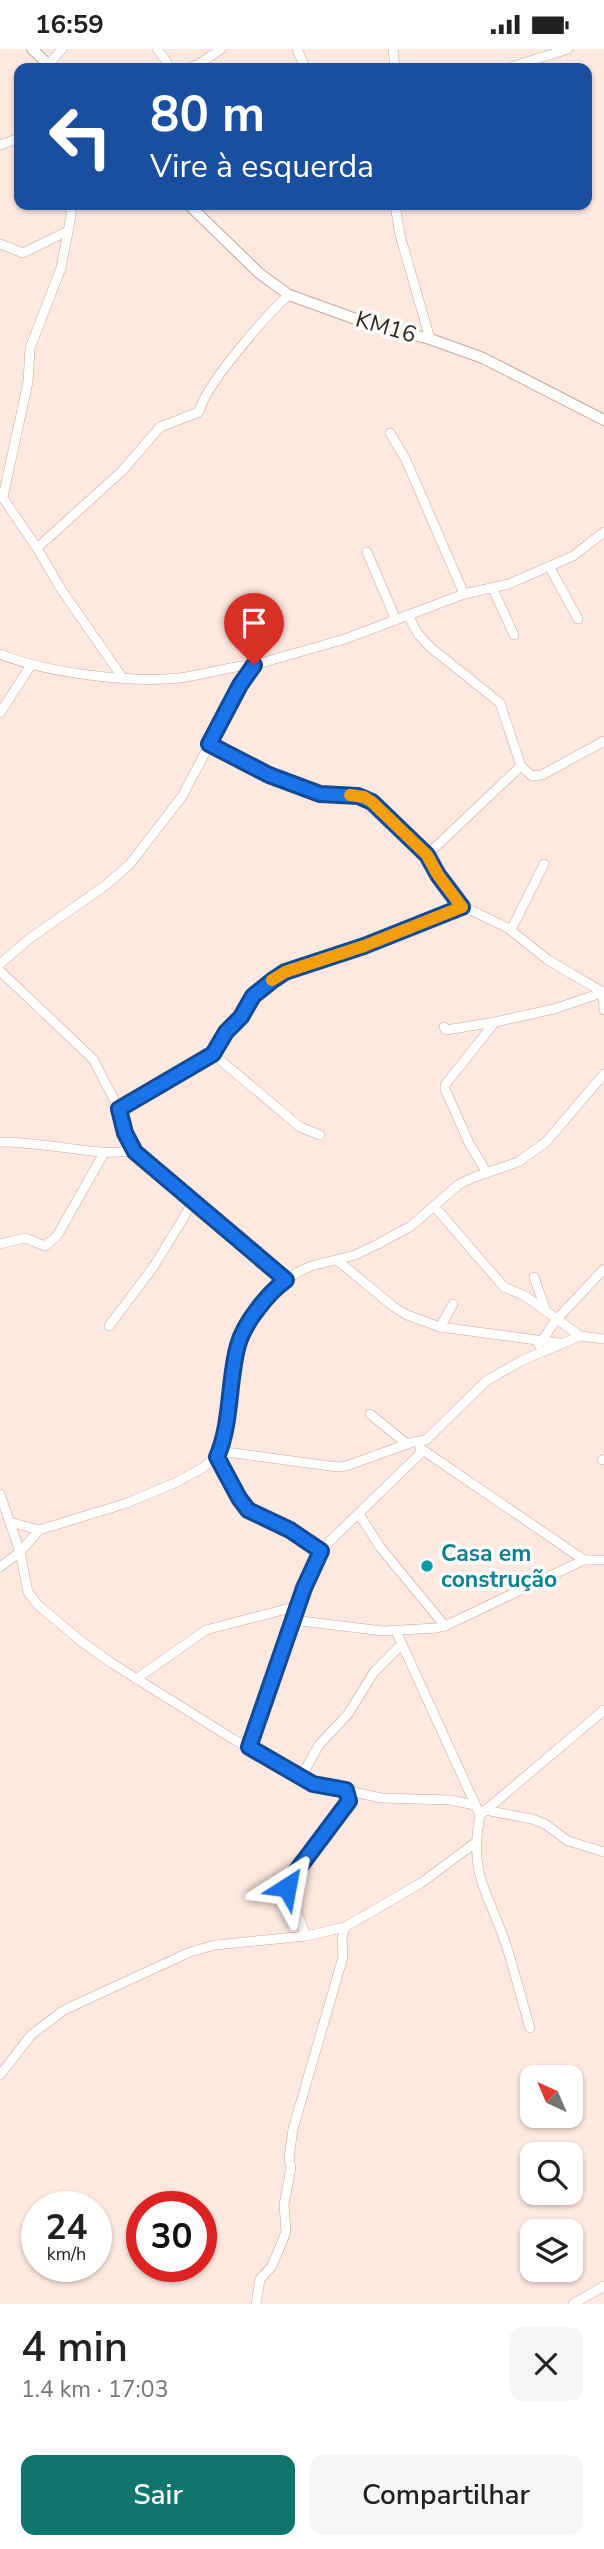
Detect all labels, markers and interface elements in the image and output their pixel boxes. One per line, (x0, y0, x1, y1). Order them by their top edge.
text: 16:59 (35, 7, 104, 42)
text: 80 m (150, 81, 265, 148)
icon: left (35, 91, 126, 182)
text: Vire à esquerda (150, 145, 374, 188)
street label: KM16 (352, 304, 420, 350)
pin (224, 593, 284, 665)
icon: arrive (235, 604, 273, 642)
place label: Casa em construção (441, 1538, 557, 1595)
marker: Casa em construção (419, 1558, 435, 1574)
position arrow (250, 1850, 324, 1924)
north arrow (520, 2065, 583, 2128)
map controls (520, 2065, 583, 2282)
button: search (520, 2142, 583, 2205)
speed limit sign: 30 (126, 2191, 217, 2282)
text: 24 (45, 2204, 88, 2251)
button: layers (520, 2219, 583, 2282)
text: km/h (47, 2242, 86, 2266)
text: 4 min (21, 2319, 128, 2376)
button: close (509, 2327, 583, 2401)
text: 1.4 km · 17:03 (21, 2374, 168, 2405)
button: Sair (21, 2455, 295, 2535)
button: Compartilhar (309, 2455, 583, 2535)

